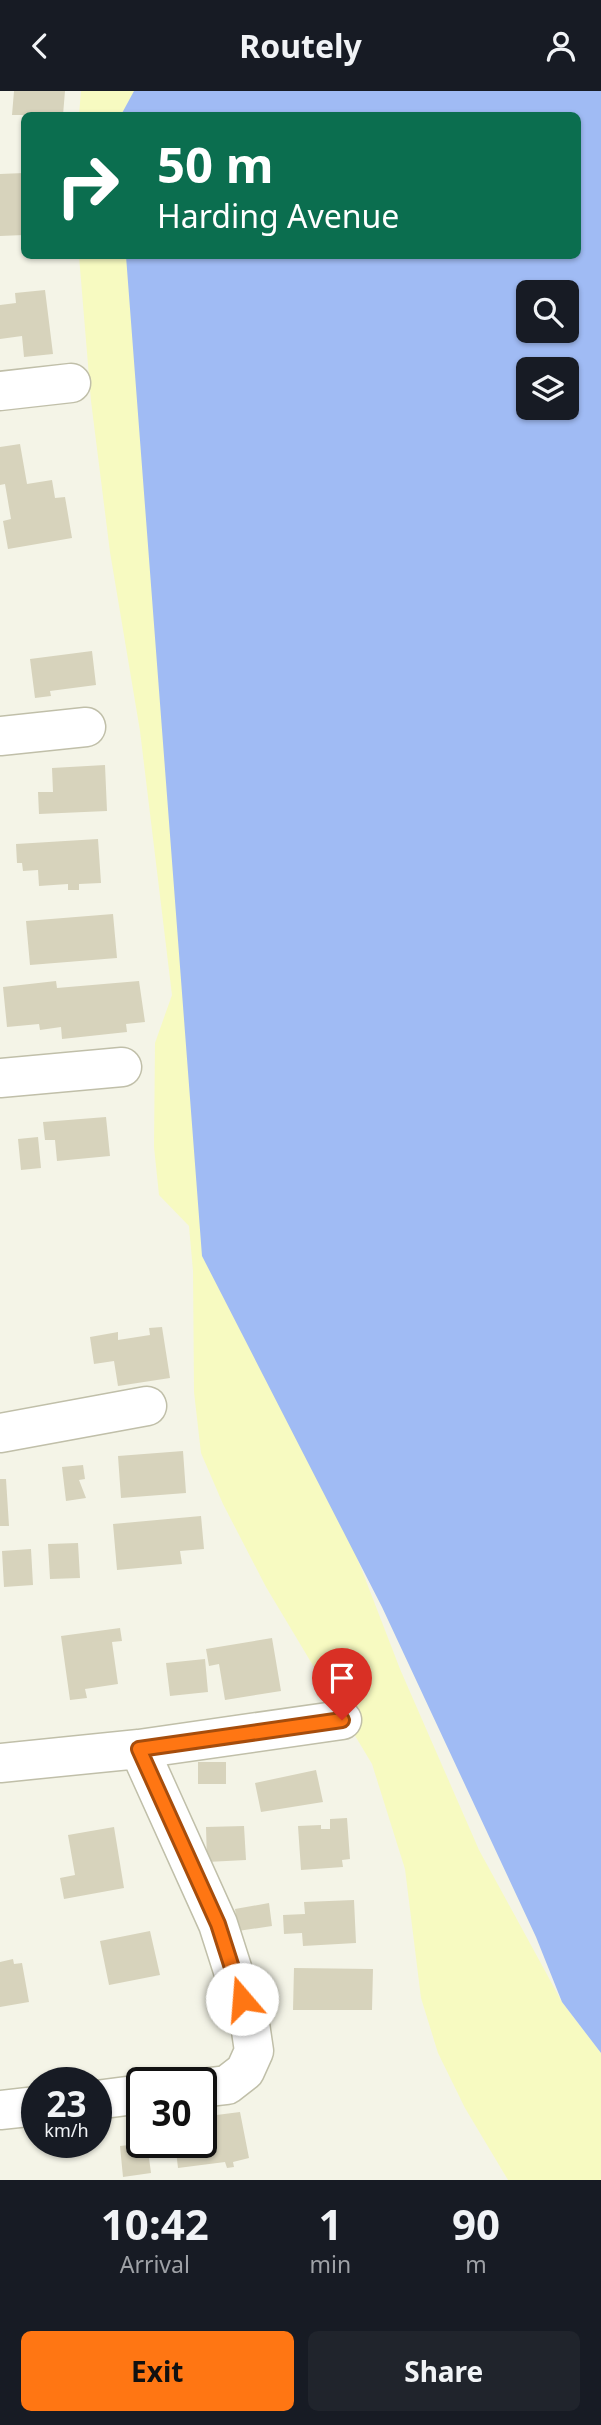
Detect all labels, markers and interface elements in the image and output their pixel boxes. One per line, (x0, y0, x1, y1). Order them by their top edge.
text: Routely (239, 24, 362, 67)
icon: back (21, 27, 59, 65)
icon: person (542, 27, 580, 65)
text: 50 m (157, 131, 274, 197)
icon: right (42, 140, 133, 231)
text: Harding Avenue (157, 194, 399, 237)
map controls (516, 280, 579, 420)
button: search (516, 280, 579, 343)
button: layers (516, 357, 579, 420)
pin (312, 1648, 372, 1720)
icon: arrive (323, 1659, 361, 1697)
position arrow (205, 1962, 279, 2036)
speed limit sign: 30 (126, 2067, 217, 2158)
text: 23 (46, 2080, 87, 2127)
text: km/h (44, 2118, 89, 2142)
text: 10:42 (101, 2195, 209, 2252)
text: 1 (318, 2195, 342, 2252)
text: 90 (452, 2195, 500, 2252)
text: Arrival (120, 2248, 190, 2280)
text: min (310, 2248, 351, 2280)
text: m (465, 2248, 487, 2280)
button: Exit (21, 2331, 294, 2411)
button: Share (308, 2331, 580, 2411)

